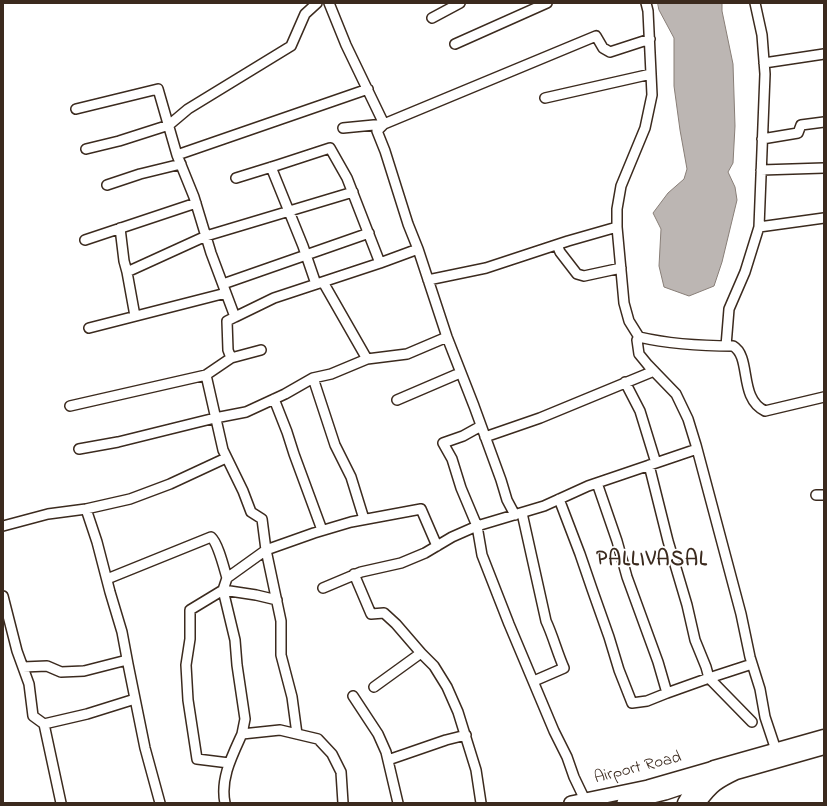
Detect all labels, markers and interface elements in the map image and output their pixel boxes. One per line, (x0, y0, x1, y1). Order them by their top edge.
district label: PALLIVASAL (596, 549, 708, 575)
street label: Airport Road (592, 748, 684, 790)

